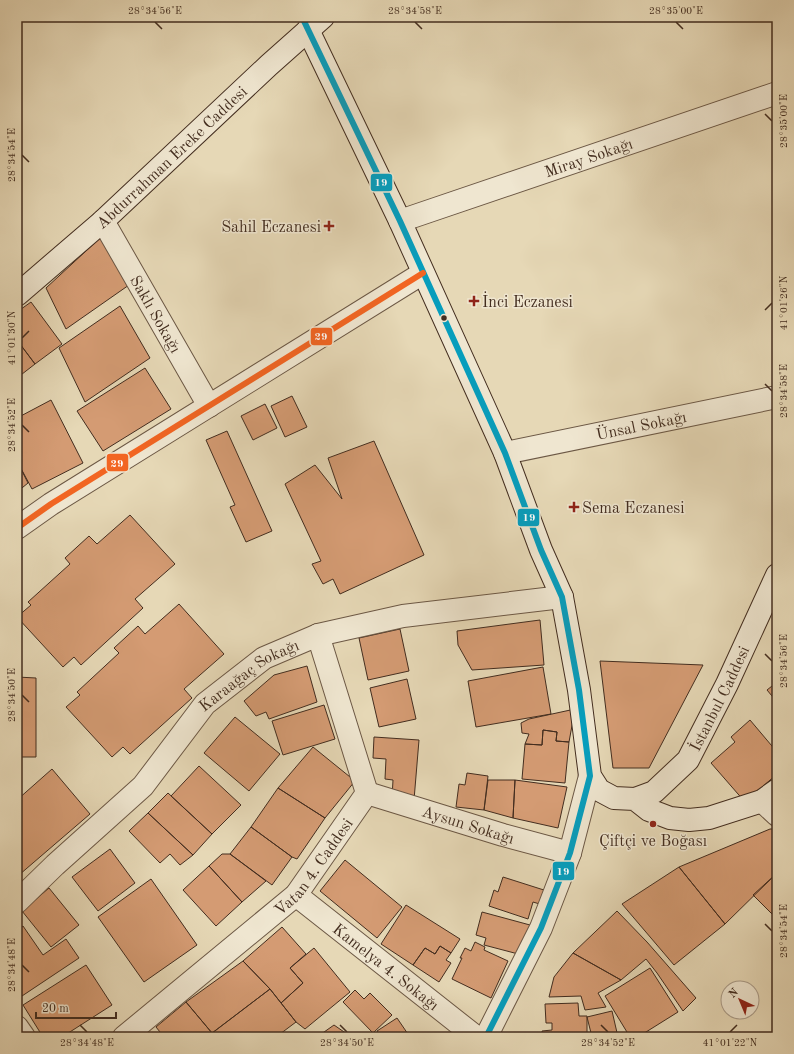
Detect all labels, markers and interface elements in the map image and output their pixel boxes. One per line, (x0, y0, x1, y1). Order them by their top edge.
text: 28°34'56"E (128, 6, 182, 16)
text: 28°34'58"E (388, 6, 442, 16)
text: 28°35'00"E (649, 6, 703, 16)
street label: Abdurrahman Ereke Caddesi (94, 84, 251, 233)
text: 28°35'00"E (779, 94, 789, 148)
text: 28°34'54"E (7, 128, 17, 182)
street label: Miray Sokağı (543, 137, 635, 181)
line badge: 19 (370, 173, 393, 192)
text: 19 (375, 178, 387, 189)
place label: Sahil Eczanesi (221, 220, 321, 236)
marker: Sahil Eczanesi (324, 221, 334, 231)
street label: Saklı Sokağı (126, 273, 183, 356)
text: 41°01'26"N (779, 275, 789, 330)
place label: İnci Eczanesi (482, 291, 573, 311)
marker: İnci Eczanesi (469, 296, 479, 306)
text: 41°01'30"N (7, 310, 17, 365)
unlabelled marker (439, 313, 449, 323)
line badge: 29 (310, 327, 333, 346)
text: 29 (315, 332, 327, 343)
text: 28°34'58"E (779, 364, 789, 418)
text: 28°34'52"E (7, 398, 17, 452)
street label: Ünsal Sokağı (594, 410, 688, 444)
line badge: 29 (106, 453, 129, 472)
text: 29 (111, 459, 123, 470)
place label: Sema Eczanesi (582, 501, 685, 517)
marker: Sema Eczanesi (569, 502, 579, 512)
line badge: 19 (517, 508, 540, 527)
text: 19 (523, 513, 535, 524)
text: 28°34'56"E (779, 634, 789, 688)
street label: Karaağaç Sokağı (197, 638, 302, 715)
street label: İstanbul Caddesi (684, 644, 753, 754)
text: 28°34'50"E (7, 668, 17, 722)
street label: Aysun Sokağı (420, 804, 516, 848)
street label: Vatan 4. Caddesi (272, 816, 357, 919)
marker: Çiftçi ve Boğası (648, 819, 658, 829)
place label: Çiftçi ve Boğası (599, 834, 707, 850)
line badge: 19 (552, 861, 575, 881)
text: 19 (557, 867, 569, 878)
text: 28°34'54"E (779, 904, 789, 958)
street label: Kamelya 4. Sokağı (329, 921, 441, 1014)
text: 28°34'48"E (7, 938, 17, 992)
north arrow (720, 980, 760, 1020)
text: N (727, 987, 741, 1001)
scale bar (36, 994, 116, 1020)
text: 20 m (42, 1003, 69, 1015)
text: 28°34'48"E (60, 1038, 114, 1048)
text: 28°34'50"E (320, 1038, 374, 1048)
text: 28°34'52"E (581, 1038, 635, 1048)
text: 41°01'22"N (703, 1038, 758, 1048)

